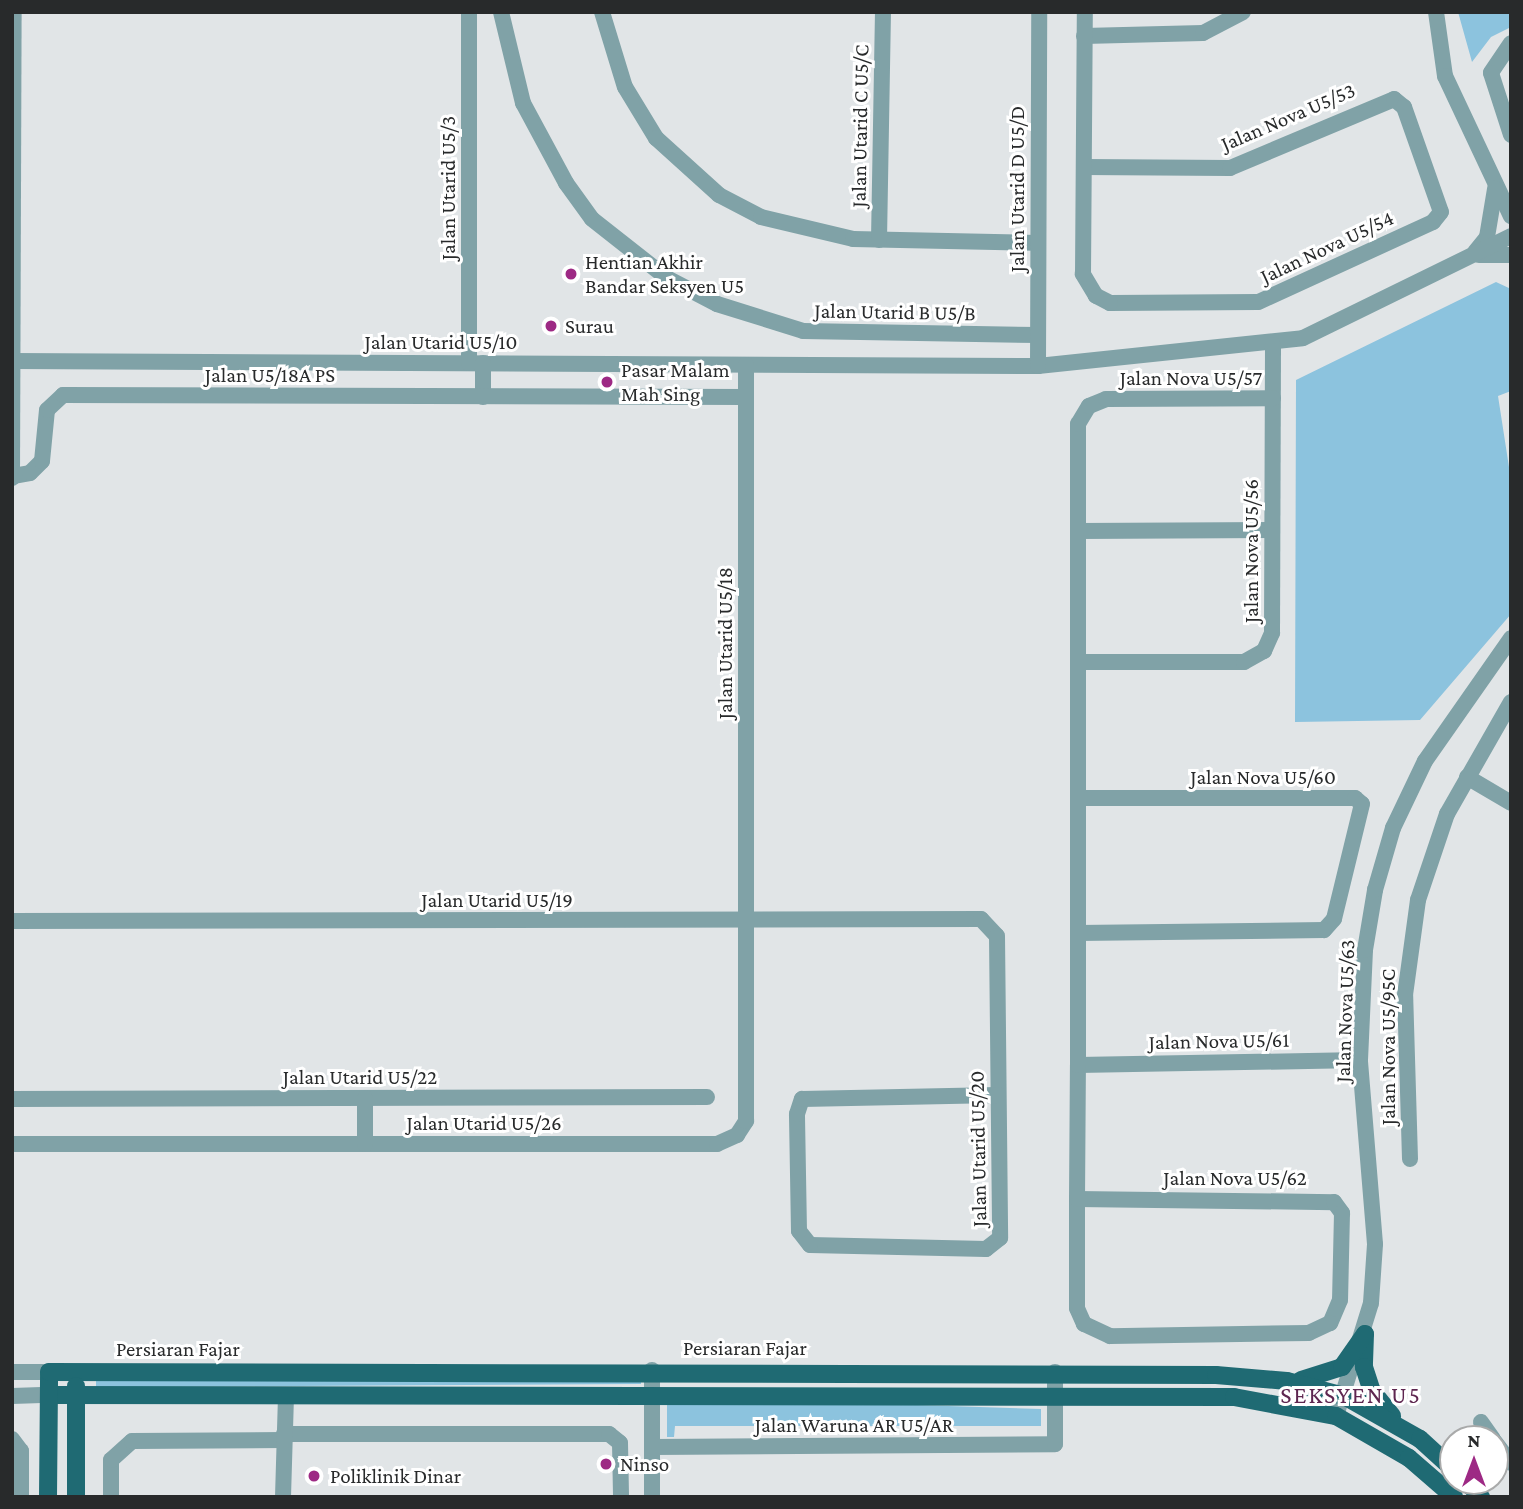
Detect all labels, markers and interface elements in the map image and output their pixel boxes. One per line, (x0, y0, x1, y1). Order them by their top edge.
street label: Jalan Utarid C U5/C (846, 44, 874, 208)
street label: Jalan Nova U5/53 (1217, 77, 1359, 157)
street label: Jalan Utarid D U5/D (1004, 106, 1030, 272)
street label: Jalan Utarid U5/3 (435, 116, 461, 260)
street label: Jalan Nova U5/54 (1256, 205, 1398, 289)
place label: Hentian Akhir Bandar Seksyen U5 (585, 249, 744, 299)
marker: Hentian Akhir Bandar Seksyen U5 (563, 266, 579, 282)
street label: Jalan Utarid B U5/B (814, 298, 976, 326)
place label: Surau (565, 313, 614, 339)
marker: Surau (543, 318, 559, 334)
street label: Jalan Utarid U5/10 (365, 329, 517, 355)
place label: Pasar Malam Mah Sing (621, 357, 730, 407)
street label: Jalan U5/18A PS (205, 362, 335, 388)
street label: Jalan Nova U5/57 (1120, 365, 1262, 391)
marker: Pasar Malam Mah Sing (599, 374, 615, 390)
street label: Jalan Nova U5/56 (1238, 479, 1264, 623)
street label: Jalan Utarid U5/18 (712, 567, 738, 719)
street label: Jalan Nova U5/60 (1190, 764, 1336, 790)
street label: Jalan Utarid U5/19 (421, 887, 573, 913)
street label: Jalan Nova U5/63 (1330, 939, 1360, 1083)
street label: Jalan Nova U5/95C (1375, 969, 1401, 1125)
street label: Jalan Nova U5/61 (1148, 1027, 1290, 1055)
street label: Jalan Utarid U5/22 (283, 1064, 437, 1090)
street label: Jalan Utarid U5/20 (964, 1071, 992, 1227)
street label: Jalan Utarid U5/26 (406, 1110, 562, 1136)
street label: Jalan Nova U5/62 (1163, 1165, 1307, 1191)
street label: Persiaran Fajar (683, 1335, 807, 1361)
street label: Persiaran Fajar (116, 1336, 240, 1362)
district label: SEKSYEN U5 (1281, 1381, 1421, 1409)
street label: Jalan Waruna AR U5/AR (755, 1412, 953, 1438)
north arrow (1439, 1425, 1509, 1495)
text: N (1468, 1430, 1480, 1451)
place label: Ninso (620, 1451, 669, 1477)
marker: Ninso (598, 1456, 614, 1472)
place label: Poliklinik Dinar (330, 1463, 461, 1489)
marker: Poliklinik Dinar (304, 1466, 324, 1486)

